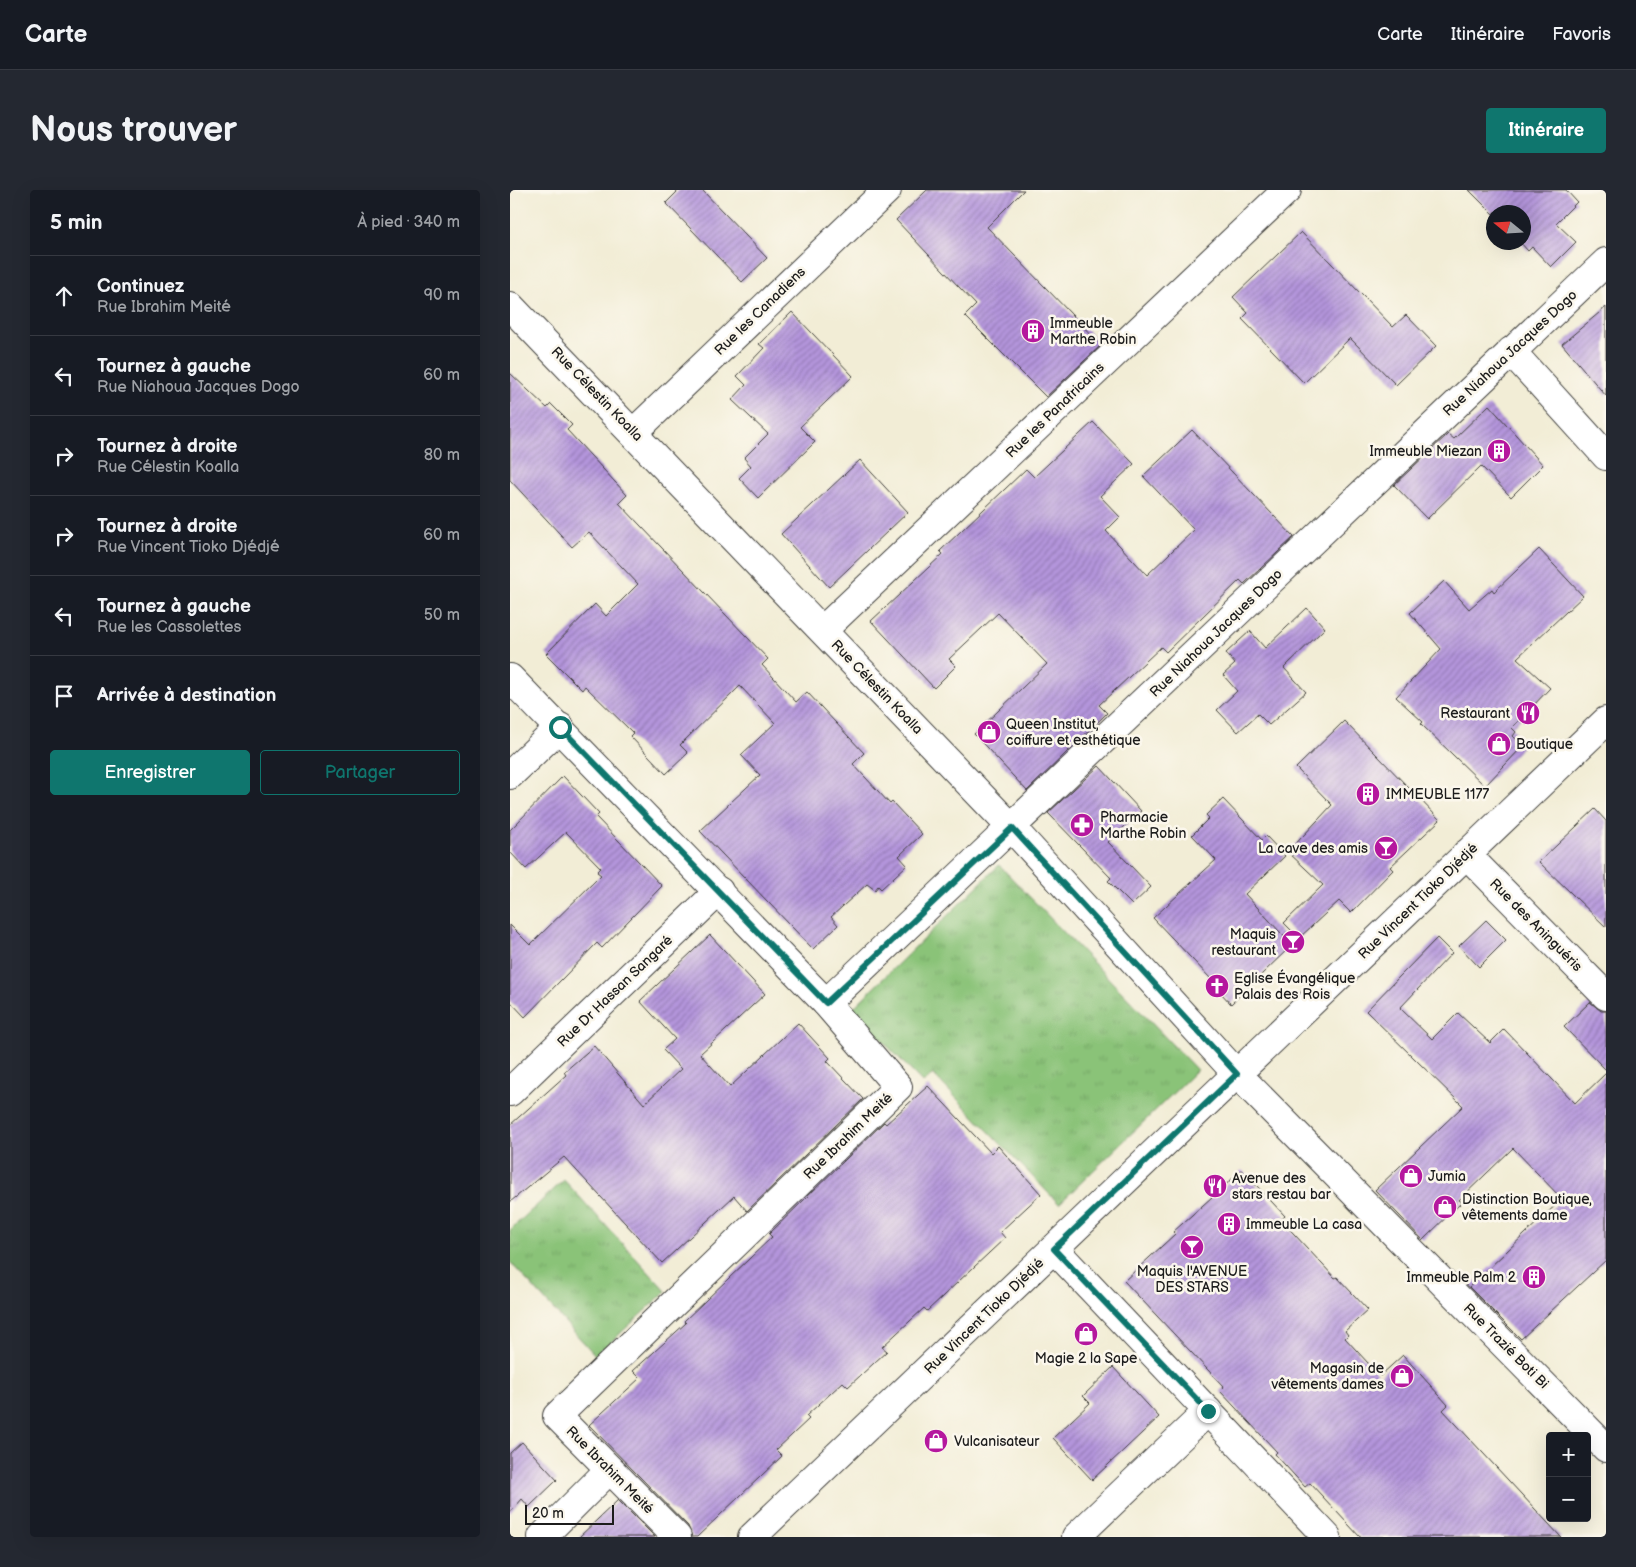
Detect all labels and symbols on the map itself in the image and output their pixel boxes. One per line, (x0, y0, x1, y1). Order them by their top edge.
north arrow (1486, 205, 1531, 250)
street label: Rue les Canadiens (711, 263, 809, 359)
street label: Rue Niahoua Jacques Dogo (1439, 286, 1581, 420)
place label: Immeuble Marthe Robin (1050, 315, 1136, 348)
building icon: Immeuble Marthe Robin (1020, 318, 1046, 344)
street label: Rue Célestin Koalla (548, 343, 646, 445)
street label: Rue les Panafricains (1002, 359, 1108, 461)
building icon: Immeuble Miezan (1486, 438, 1512, 464)
place label: Immeuble Miezan (1369, 443, 1482, 460)
street label: Rue Niahoua Jacques Dogo (1146, 565, 1286, 701)
street label: Rue Célestin Koalla (828, 636, 926, 738)
restaurant icon: Restaurant (1515, 700, 1541, 726)
place label: Restaurant (1440, 705, 1511, 722)
route start (549, 716, 572, 739)
place label: Queen Institut, coiffure et esthétique (1006, 716, 1141, 749)
shop icon: Queen Institut, coiffure et esthétique (976, 719, 1002, 745)
shop icon: Boutique (1486, 731, 1512, 757)
place label: Boutique (1516, 736, 1573, 753)
building icon: IMMEUBLE 1177 (1355, 781, 1381, 807)
place label: IMMEUBLE 1177 (1386, 786, 1489, 803)
place label: Pharmacie Marthe Robin (1100, 809, 1186, 842)
pharmacy icon: Pharmacie Marthe Robin (1069, 812, 1095, 838)
bar icon: La cave des amis (1373, 835, 1399, 861)
street label: Rue Vincent Tioko Djédjé (1355, 839, 1482, 963)
place label: La cave des amis (1258, 840, 1368, 857)
street label: Rue des Aninguéris (1486, 875, 1586, 975)
place label: Maquis restaurant (1212, 926, 1277, 959)
bar icon: Maquis restaurant (1280, 929, 1306, 955)
street label: Rue Dr Hassan Sangaré (554, 931, 677, 1051)
place label: Eglise Évangélique Palais des Rois (1234, 969, 1355, 1003)
church icon: Eglise Évangélique Palais des Rois (1204, 973, 1230, 999)
street label: Rue Ibrahim Meité (800, 1089, 896, 1183)
shop icon: Jumia (1398, 1163, 1424, 1189)
place label: Jumia (1428, 1168, 1466, 1185)
place label: Avenue des stars restau bar (1232, 1170, 1332, 1203)
restaurant icon: Avenue des stars restau bar (1202, 1173, 1228, 1199)
place label: Distinction Boutique, vêtements dame (1461, 1191, 1592, 1224)
shop icon: Distinction Boutique, vêtements dame (1432, 1194, 1458, 1220)
building icon: Immeuble La casa (1216, 1211, 1242, 1237)
place label: Immeuble La casa (1246, 1216, 1362, 1233)
bar icon: Maquis l'AVENUE DES STARS (1179, 1234, 1205, 1260)
street label: Rue Vincent Tioko Djédjé (921, 1254, 1048, 1378)
place label: Maquis l'AVENUE DES STARS (1137, 1263, 1247, 1296)
building icon: Immeuble Palm 2 (1521, 1264, 1547, 1290)
place label: Immeuble Palm 2 (1407, 1269, 1517, 1286)
street label: Rue Trazié Boti Bi (1460, 1300, 1552, 1392)
shop icon: Magie 2 la Sape (1073, 1321, 1099, 1347)
place label: Magie 2 la Sape (1035, 1350, 1137, 1367)
place label: Magasin de vêtements dames (1270, 1360, 1384, 1393)
shop icon: Magasin de vêtements dames (1389, 1363, 1415, 1389)
route end (1197, 1400, 1220, 1423)
street label: Rue Ibrahim Meité (563, 1423, 658, 1518)
shop icon: Vulcanisateur (923, 1428, 949, 1454)
place label: Vulcanisateur (954, 1433, 1040, 1450)
scale bar (525, 1502, 614, 1525)

